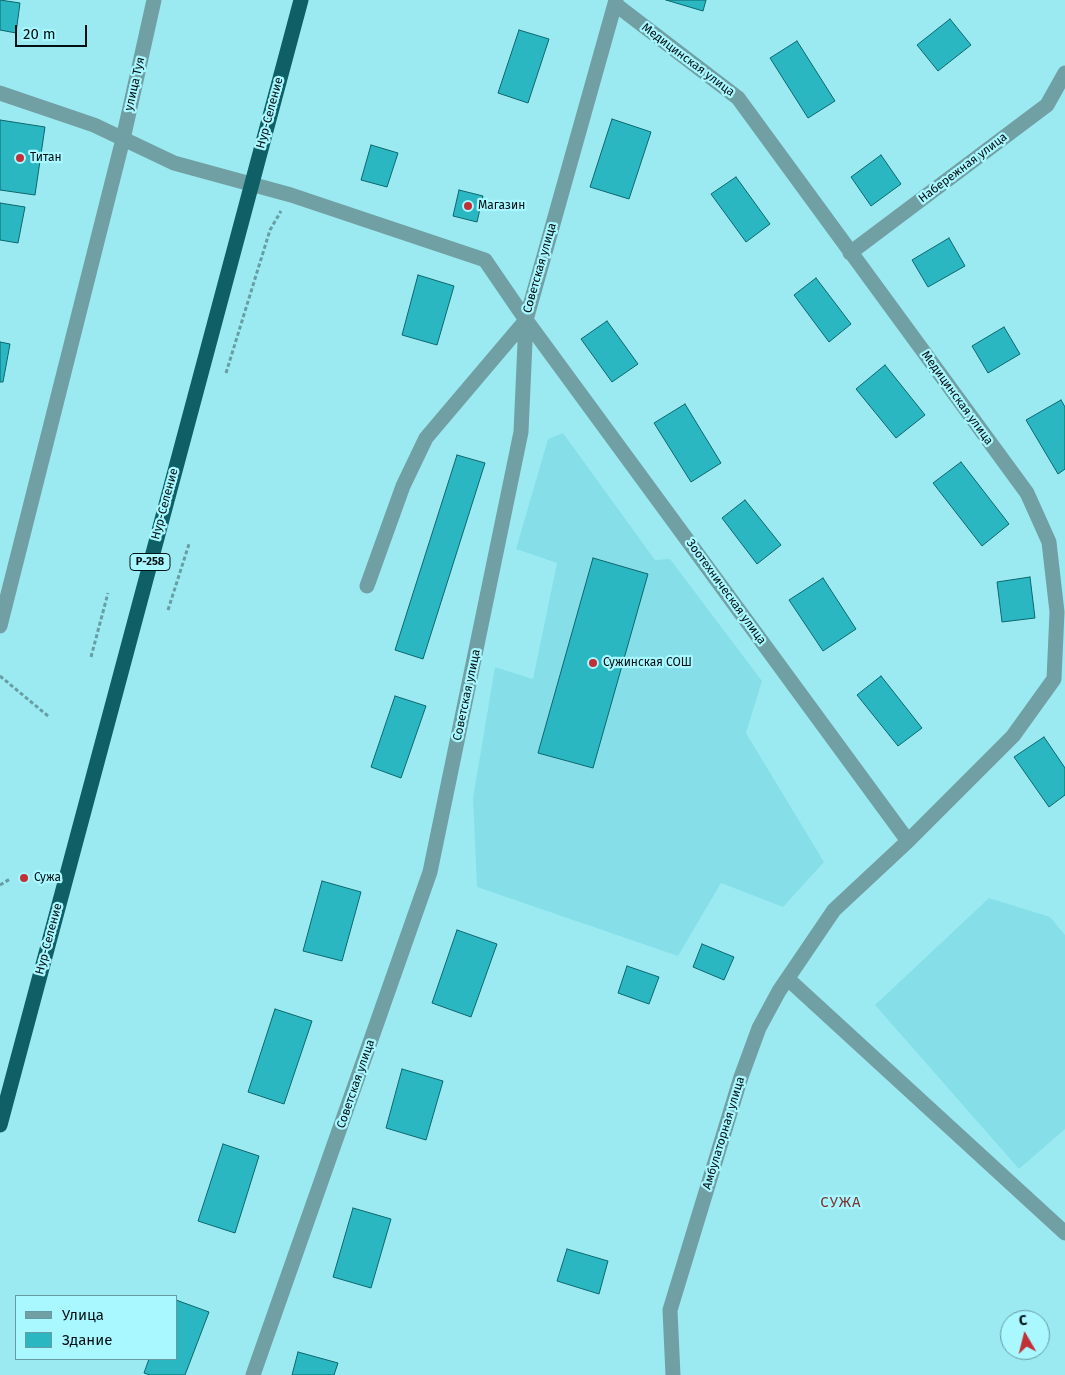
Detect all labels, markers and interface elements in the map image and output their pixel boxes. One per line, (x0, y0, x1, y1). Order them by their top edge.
scale bar (18, 15, 90, 47)
street label: Медицинская улица (639, 20, 737, 100)
text: 20 m (23, 25, 56, 43)
street label: улица Туя (122, 56, 148, 112)
street label: Нур-Селение (254, 76, 286, 150)
street label: Набережная улица (916, 130, 1010, 206)
place label: Титан (30, 151, 62, 165)
marker: Титан (14, 152, 26, 164)
place label: Магазин (478, 199, 525, 213)
marker: Магазин (462, 200, 474, 212)
street label: Советская улица (520, 221, 560, 315)
street label: Медицинская улица (918, 348, 996, 448)
street label: Нур-Селение (149, 467, 181, 541)
street label: Зоотехническая улица (683, 537, 769, 647)
road number: Р-258 (130, 554, 170, 570)
street label: Советская улица (450, 648, 484, 742)
place label: Сужинская СОШ (603, 656, 692, 670)
marker: Сужинская СОШ (587, 657, 599, 669)
place label: Сужа (34, 871, 61, 885)
marker: Сужа (18, 872, 30, 884)
street label: Нур-Селение (33, 902, 65, 976)
street label: Советская улица (334, 1038, 378, 1130)
street label: Амбулаторная улица (700, 1075, 748, 1191)
district label: СУЖА (820, 1194, 862, 1212)
legend (15, 1295, 178, 1360)
text: Улица (62, 1306, 104, 1324)
north arrow (1000, 1310, 1050, 1360)
text: С (1018, 1312, 1028, 1330)
text: Здание (62, 1331, 112, 1349)

